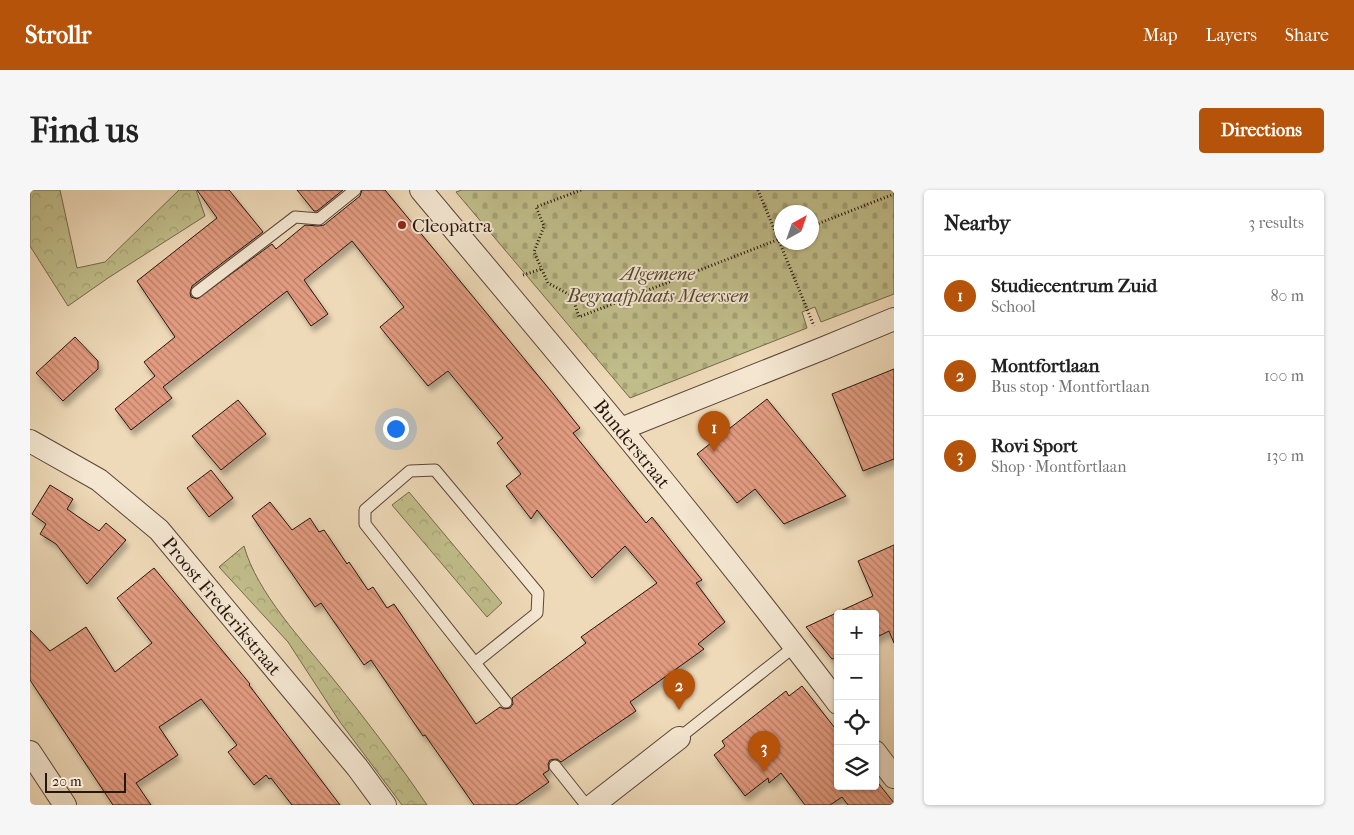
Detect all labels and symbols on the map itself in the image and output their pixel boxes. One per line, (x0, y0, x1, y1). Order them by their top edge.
north arrow (774, 205, 819, 250)
place label: Cleopatra (412, 215, 492, 237)
marker: Cleopatra (396, 219, 408, 231)
park label: Algemene Begraafplaats Meerssen (566, 263, 749, 307)
street label: Bunderstraat (589, 395, 675, 493)
pin: 1 (698, 411, 730, 452)
your location (383, 416, 409, 442)
street label: Proost Frederikstraat (157, 533, 286, 680)
pin: 2 (663, 669, 695, 710)
pin: 3 (748, 731, 780, 772)
scale bar (45, 770, 126, 793)

